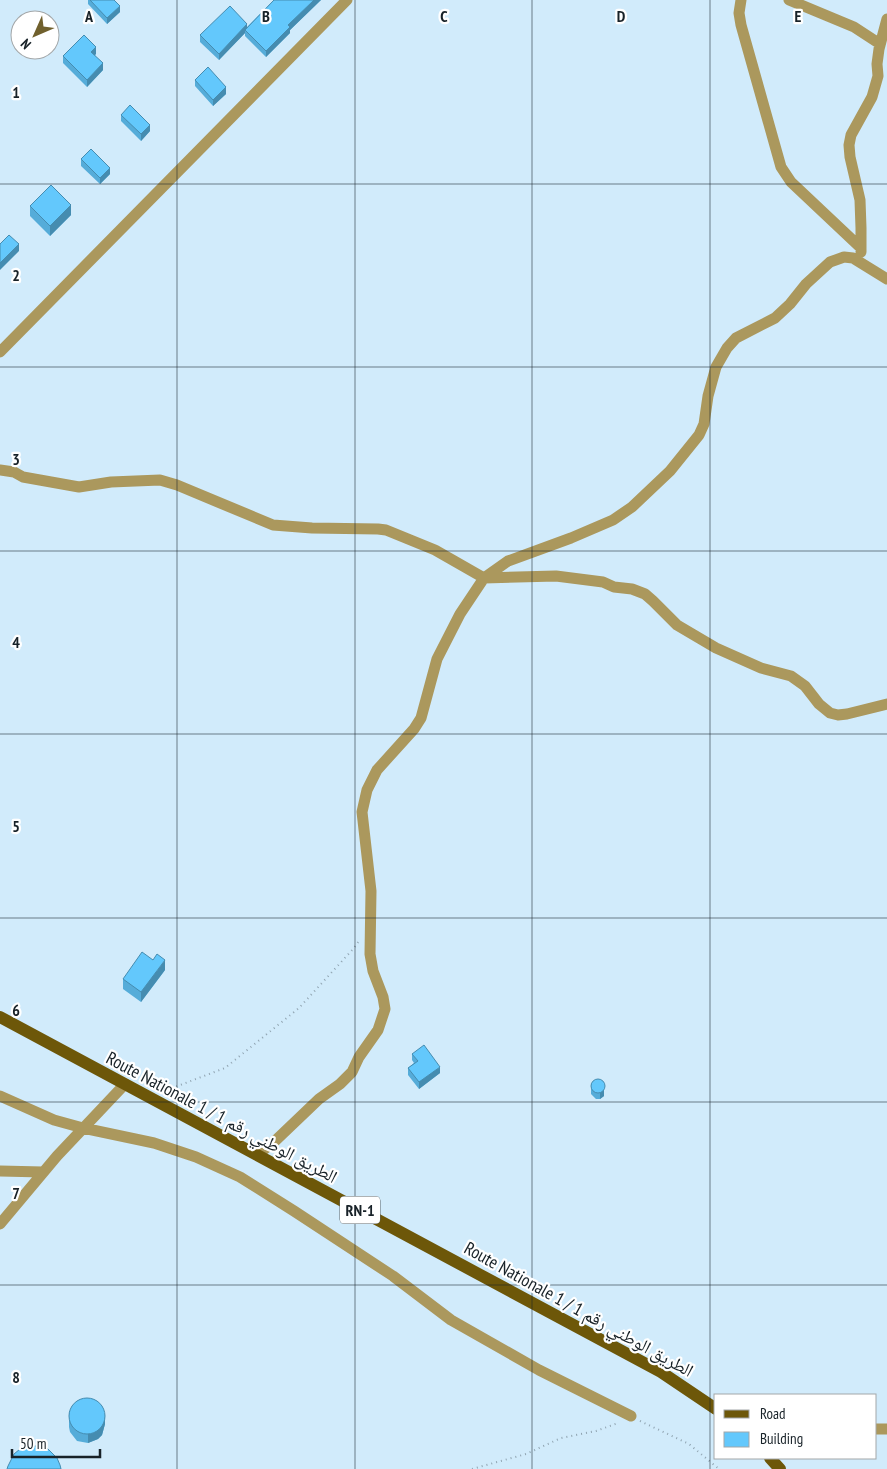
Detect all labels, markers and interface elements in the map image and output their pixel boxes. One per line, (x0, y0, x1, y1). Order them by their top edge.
text: A (84, 6, 94, 26)
text: B (262, 6, 270, 26)
text: C (440, 6, 448, 26)
text: D (617, 6, 626, 26)
text: E (795, 6, 802, 26)
north arrow (10, 10, 60, 60)
text: N (17, 35, 35, 53)
text: 1 (12, 82, 20, 102)
text: 2 (12, 265, 20, 285)
text: 3 (12, 449, 20, 469)
text: 4 (12, 632, 20, 652)
text: 5 (12, 816, 20, 836)
text: 6 (12, 1000, 20, 1020)
street label: Route Nationale 1 / الطريق الوطني رقم 1 (101, 1046, 342, 1191)
text: 7 (12, 1183, 20, 1203)
road number: RN-1 (340, 1196, 380, 1224)
street label: Route Nationale 1 / الطريق الوطني رقم 1 (459, 1236, 698, 1385)
text: 8 (12, 1367, 20, 1387)
legend (714, 1394, 877, 1459)
text: Road (760, 1404, 786, 1423)
scale bar (12, 1426, 100, 1458)
text: Building (760, 1429, 803, 1448)
text: 50 m (20, 1434, 46, 1453)

